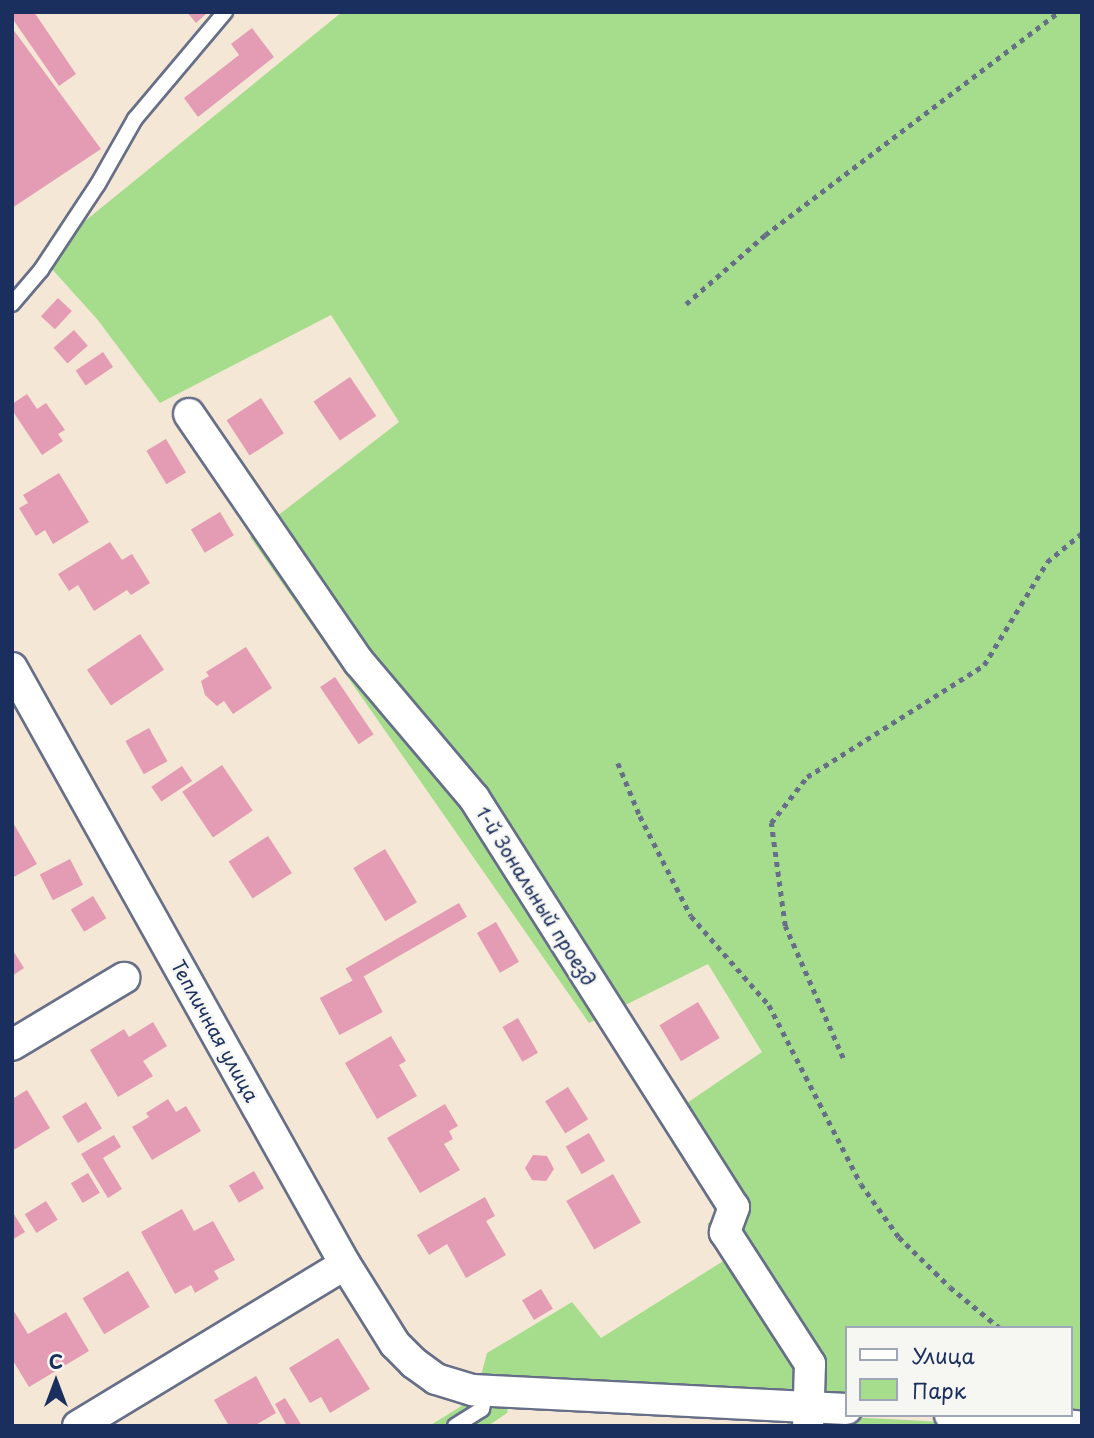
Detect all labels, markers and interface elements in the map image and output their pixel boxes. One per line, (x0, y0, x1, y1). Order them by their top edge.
street label: 1-й Зональный проезд (471, 802, 601, 990)
street label: Тепличная улица (166, 956, 264, 1106)
legend (846, 1326, 1073, 1417)
text: Улица (912, 1339, 975, 1371)
north arrow (21, 1347, 91, 1417)
text: С (49, 1347, 63, 1375)
text: Парк (912, 1374, 966, 1406)

